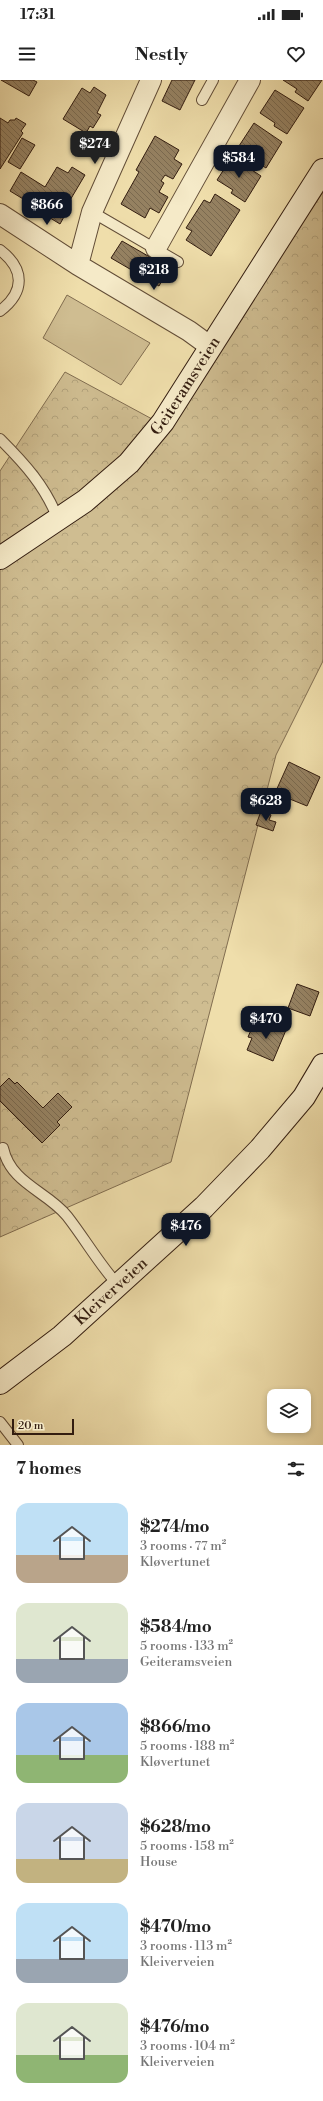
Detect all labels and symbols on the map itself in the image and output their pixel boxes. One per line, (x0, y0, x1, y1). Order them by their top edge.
pin: $274 (71, 131, 119, 165)
pin: $584 (215, 145, 263, 179)
pin: $866 (23, 192, 71, 226)
pin: $218 (130, 257, 178, 291)
street label: Geiteramsveien (146, 333, 225, 440)
pin: $628 (242, 788, 290, 822)
pin: $470 (242, 1006, 290, 1040)
pin: $476 (162, 1213, 210, 1247)
street label: Kleiverveien (70, 1253, 152, 1330)
scale bar (12, 1417, 74, 1436)

